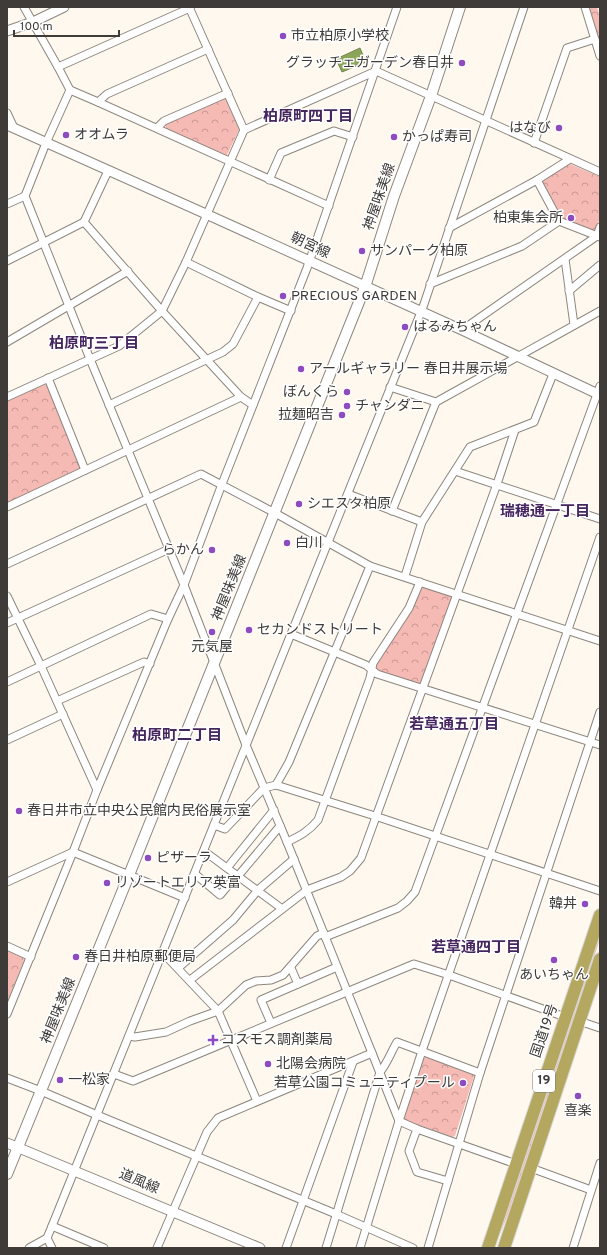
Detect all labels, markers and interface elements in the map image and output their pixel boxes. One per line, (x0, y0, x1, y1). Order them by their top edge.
scale bar (14, 12, 119, 38)
text: 100 m (20, 19, 53, 35)
place label: 市立柏原小学校 (291, 28, 389, 45)
marker: 市立柏原小学校 (278, 31, 288, 41)
place label: グラッチェガーデン春日井 (286, 54, 454, 72)
marker: グラッチェガーデン春日井 (457, 58, 467, 68)
district label: 柏原町四丁目 (263, 108, 353, 127)
place label: はなび (509, 120, 551, 137)
marker: はなび (554, 123, 564, 133)
place label: オオムラ (74, 127, 129, 144)
place label: かっぱ寿司 (402, 129, 472, 146)
marker: オオムラ (61, 130, 71, 140)
marker: かっぱ寿司 (389, 132, 399, 142)
street label: 神屋味美線 (361, 161, 399, 233)
place label: 柏東集会所 (493, 210, 563, 227)
marker: 柏東集会所 (566, 213, 576, 223)
street label: 朝宮線 (287, 229, 333, 263)
place label: サンパーク柏原 (370, 243, 468, 260)
marker: サンパーク柏原 (357, 246, 367, 256)
place label: PRECIOUS GARDEN (291, 288, 417, 305)
marker: PRECIOUS GARDEN (278, 291, 288, 301)
place label: はるみちゃん (413, 319, 497, 336)
marker: はるみちゃん (400, 322, 410, 332)
district label: 柏原町三丁目 (49, 335, 139, 354)
place label: アールギャラリー 春日井展示場 (309, 360, 507, 378)
marker: アールギャラリー 春日井展示場 (296, 364, 306, 374)
place label: ぼんくら (283, 384, 339, 401)
marker: ぼんくら (342, 387, 352, 397)
place label: チャンダニ (355, 398, 425, 415)
marker: チャンダニ (342, 401, 352, 411)
place label: 拉麺昭吉 (278, 407, 334, 424)
marker: 拉麺昭吉 (337, 410, 347, 420)
place label: シエスタ柏原 (307, 496, 391, 513)
marker: シエスタ柏原 (294, 499, 304, 509)
district label: 瑞穂通一丁目 (500, 503, 590, 522)
place label: 白川 (295, 535, 323, 552)
marker: 白川 (282, 538, 292, 548)
place label: らかん (162, 542, 204, 559)
marker: らかん (207, 545, 217, 555)
street label: 神屋味美線 (209, 552, 251, 624)
place label: セカンドストリート (257, 622, 383, 639)
marker: セカンドストリート (244, 625, 254, 635)
marker: 元気屋 (207, 627, 217, 637)
place label: 元気屋 (191, 639, 233, 656)
district label: 若草通五丁目 (409, 716, 499, 735)
district label: 柏原町二丁目 (132, 727, 222, 746)
place label: 春日井市立中央公民館内民俗展示室 (27, 802, 251, 820)
marker: 春日井市立中央公民館内民俗展示室 (14, 806, 24, 816)
place label: ピザーラ (156, 850, 212, 867)
marker: ピザーラ (143, 853, 153, 863)
place label: リゾートエリア英富 (115, 875, 241, 892)
marker: リゾートエリア英富 (102, 878, 112, 888)
place label: 韓丼 (549, 895, 577, 913)
marker: 韓丼 (580, 899, 590, 909)
district label: 若草通四丁目 (431, 939, 521, 958)
place label: 春日井柏原郵便局 (84, 948, 196, 966)
marker: 春日井柏原郵便局 (71, 952, 81, 962)
marker: あいちゃん (549, 955, 559, 965)
place label: あいちゃん (519, 967, 589, 984)
street label: 神屋味美線 (38, 975, 80, 1047)
street label: 国道19号 (528, 1002, 562, 1060)
place label: コスモス調剤薬局 (221, 1032, 333, 1049)
marker: コスモス調剤薬局 (208, 1035, 218, 1045)
place label: 北陽会病院 (276, 1055, 346, 1073)
marker: 北陽会病院 (263, 1059, 273, 1069)
road number: 19 (533, 1070, 555, 1092)
place label: 一松家 (68, 1072, 110, 1089)
marker: 一松家 (55, 1075, 65, 1085)
place label: 若草公園コミュニティプール (274, 1075, 455, 1092)
marker: 若草公園コミュニティプール (458, 1078, 468, 1088)
marker: 喜楽 (573, 1091, 583, 1101)
place label: 喜楽 (564, 1103, 592, 1120)
street label: 道風線 (116, 1166, 162, 1198)

